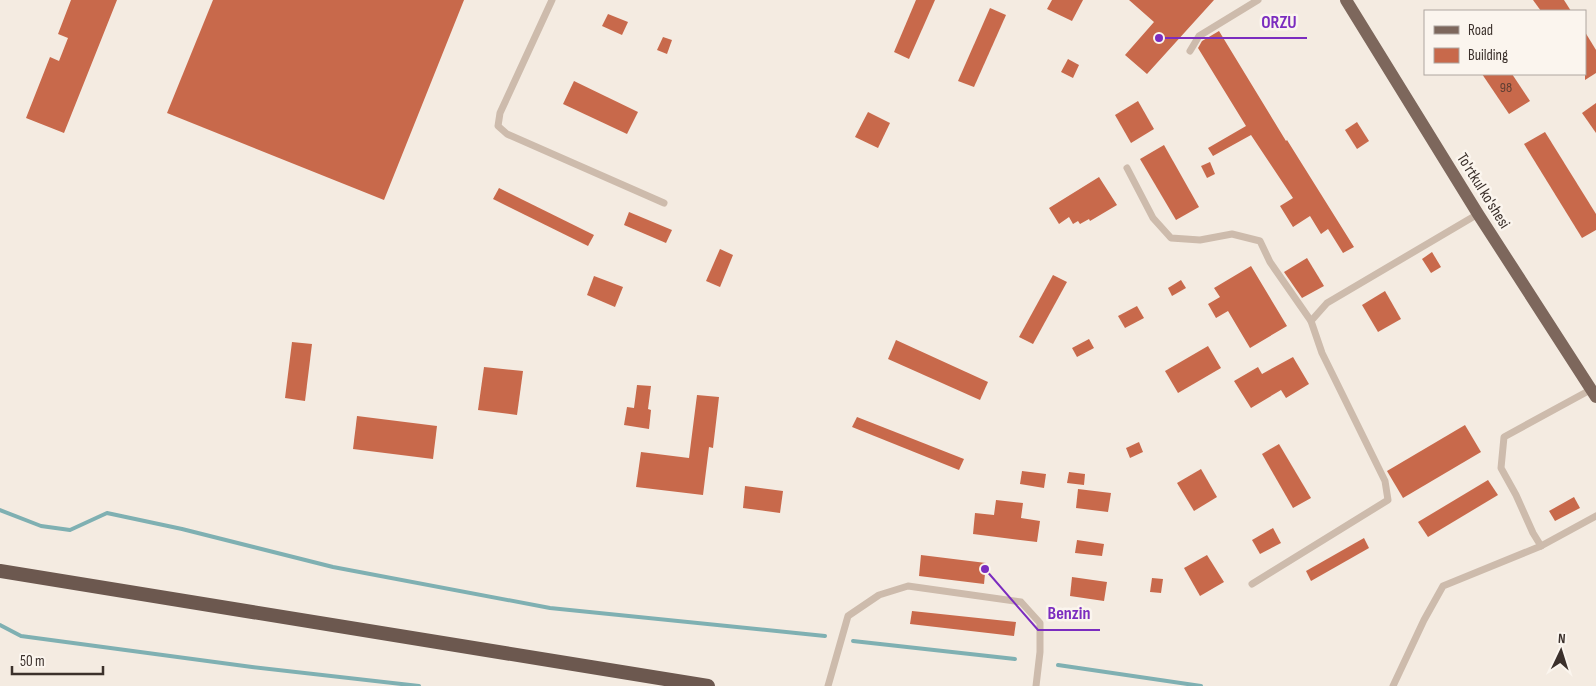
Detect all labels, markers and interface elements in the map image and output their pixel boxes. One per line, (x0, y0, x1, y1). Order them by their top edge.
callout: ORZU (1251, 5, 1307, 38)
legend (1424, 10, 1586, 75)
text: ORZU (1261, 12, 1297, 33)
text: Road (1468, 21, 1493, 40)
text: Building (1468, 46, 1508, 65)
house number: 98 (1500, 79, 1512, 96)
street label: To'rtkul ko'shesi (1452, 150, 1514, 232)
callout: Benzin (1038, 597, 1100, 630)
text: Benzin (1048, 603, 1090, 624)
north arrow (1536, 626, 1586, 676)
text: N (1558, 630, 1566, 647)
scale bar (12, 644, 104, 676)
text: 50 m (20, 652, 45, 671)

